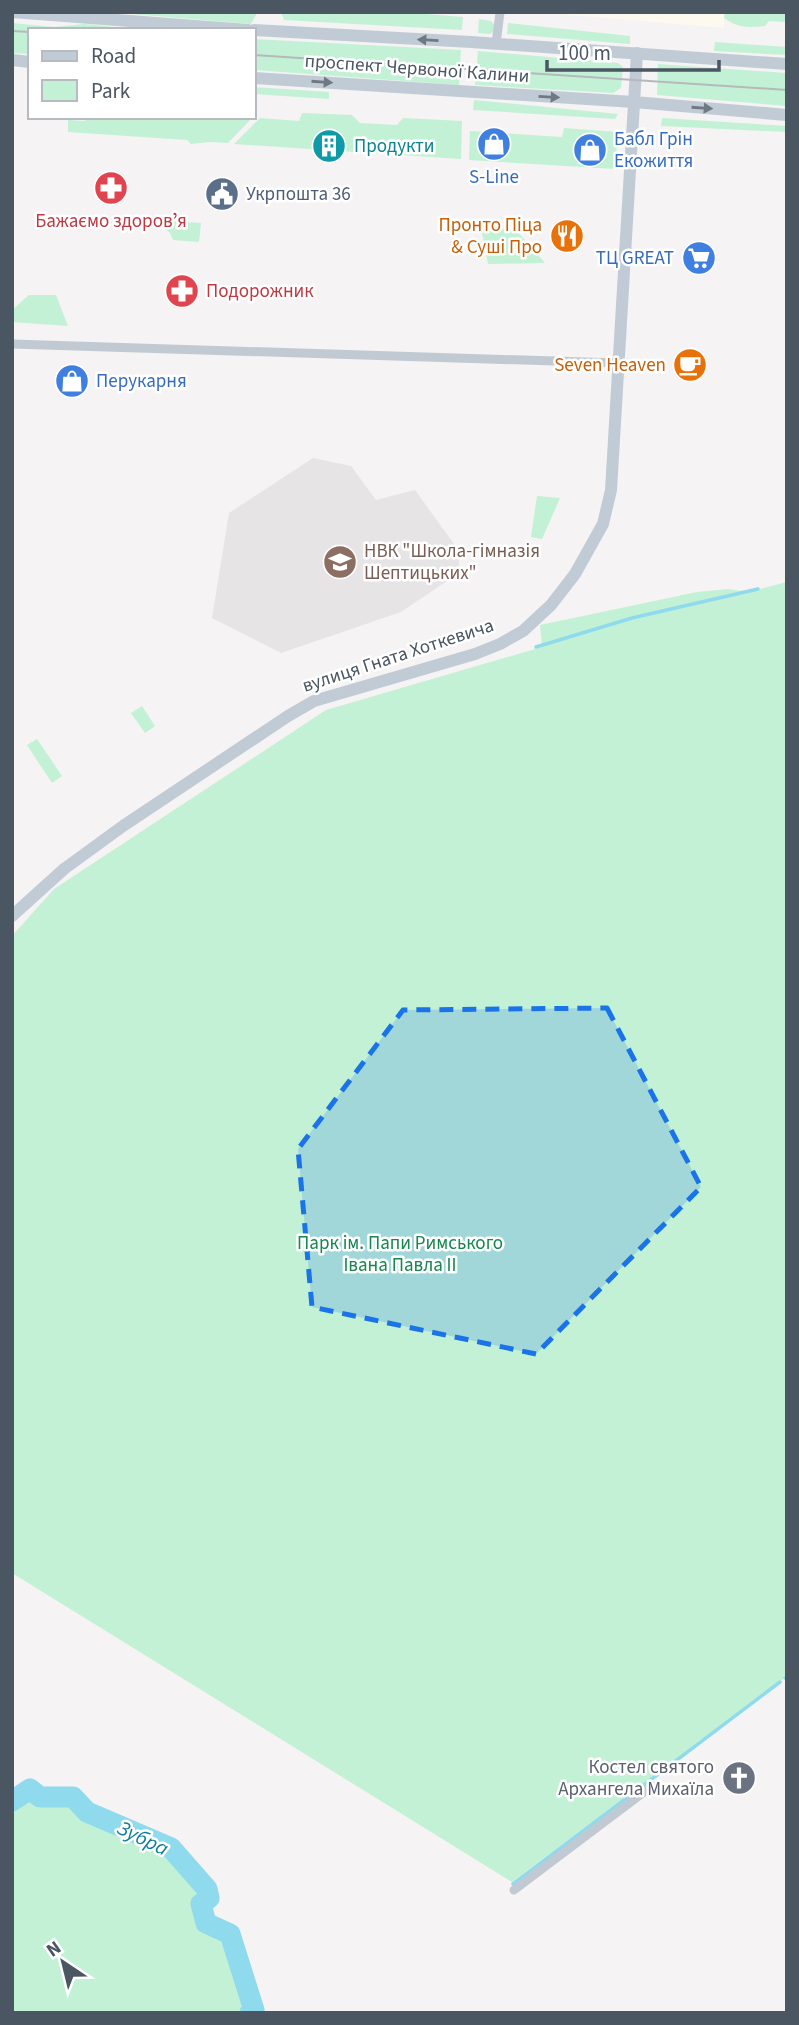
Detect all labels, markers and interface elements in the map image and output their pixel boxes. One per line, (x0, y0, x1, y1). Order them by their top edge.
legend (28, 28, 256, 119)
scale bar (547, 28, 718, 72)
one-way arrow (417, 34, 439, 45)
text: 100 m (558, 38, 611, 68)
text: Road (91, 41, 136, 71)
street label: проспект Червоної Калини (304, 48, 530, 90)
text: Park (91, 76, 131, 106)
one-way arrow (311, 77, 333, 88)
one-way arrow (538, 92, 560, 103)
one-way arrow (691, 103, 713, 114)
shop icon: S-Line (475, 125, 513, 163)
place label: Бабл Грін Eкожиття (614, 126, 693, 175)
building icon: Продукти (310, 127, 348, 165)
shop icon: Бабл Грін Eкожиття (571, 131, 609, 169)
place label: Продукти (354, 133, 435, 160)
place label: S-Line (469, 164, 519, 191)
pharmacy icon: Бажаємо здоровʼя (92, 169, 130, 207)
public building icon: Укрпошта 36 (203, 175, 241, 213)
place label: Укрпошта 36 (246, 181, 351, 208)
place label: Бажаємо здоровʼя (35, 208, 187, 235)
place label: Пронто Піца & Суші Про (438, 212, 542, 261)
restaurant icon: Пронто Піца & Суші Про (548, 217, 586, 255)
supermarket icon: ТЦ GREAT (680, 239, 718, 277)
place label: ТЦ GREAT (596, 245, 674, 272)
pharmacy icon: Подорожник (163, 272, 201, 310)
place label: Подорожник (206, 278, 314, 305)
cafe icon: Seven Heaven (671, 346, 709, 384)
place label: Seven Heaven (554, 352, 666, 379)
shop icon: Перукарня (53, 362, 91, 400)
place label: Перукарня (96, 368, 187, 395)
place label: НВК "Школа-гімназія Шептицьких" (364, 538, 540, 587)
school or university icon: НВК "Школа-гімназія Шептицьких" (321, 543, 359, 581)
street label: вулиця Гната Хоткевича (299, 612, 497, 700)
park label: Парк ім. Папи Римського Івана Павла ІІ (297, 1230, 503, 1279)
place label: Костел святого Архангела Михаїла (558, 1754, 714, 1803)
church icon: Костел святого Архангела Михаїла (720, 1759, 758, 1797)
water label: Зубра (112, 1813, 174, 1863)
north arrow (28, 1927, 98, 1997)
text: N (41, 1935, 67, 1964)

